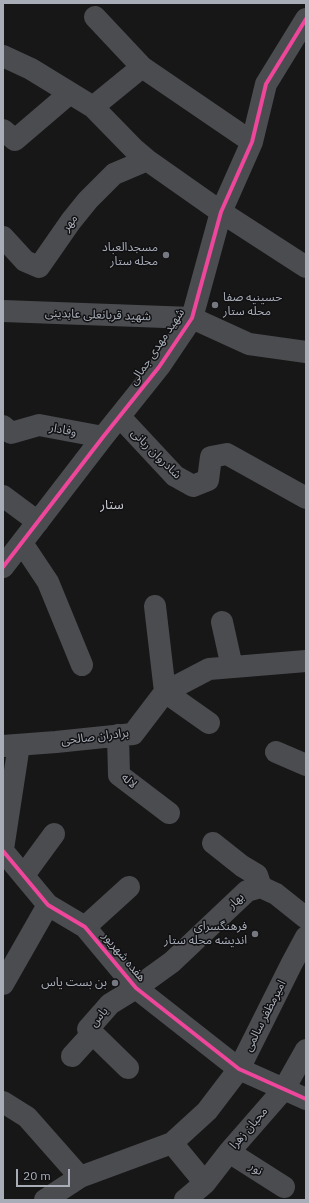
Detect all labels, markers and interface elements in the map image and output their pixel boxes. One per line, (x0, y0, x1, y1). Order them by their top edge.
street label: مهر (59, 212, 81, 234)
place label: مسجدالعباد محله ستار (102, 241, 158, 269)
marker: مسجدالعباد محله ستار (161, 250, 171, 260)
place label: حسینیه صفا محله ستار (223, 291, 282, 319)
marker: حسینیه صفا محله ستار (210, 300, 220, 310)
street label: شهید قربانعلی عابدینی (45, 306, 151, 324)
street label: شهید مهدی جمالی (126, 306, 188, 388)
street label: وفادار (48, 420, 78, 440)
street label: شادروان ربانی (128, 426, 184, 482)
district label: ستار (100, 497, 124, 513)
street label: برادران صالحی (60, 726, 130, 748)
street label: لاله (118, 770, 140, 792)
street label: بهار (225, 890, 247, 912)
place label: فرهنگسرای اندیشه محله ستار (164, 920, 247, 948)
street label: هفده شهریور (99, 929, 149, 985)
marker: فرهنگسرای اندیشه محله ستار (250, 929, 260, 939)
place label: بن بست یاس (41, 976, 107, 990)
marker: بن بست یاس (110, 978, 120, 988)
street label: امیرمظفر سالمی (241, 978, 289, 1054)
street label: یاس (87, 1004, 111, 1030)
street label: محبان زهرا (227, 1104, 271, 1152)
street label: نور (247, 1159, 265, 1179)
scale bar (18, 1161, 72, 1187)
text: 20 m (23, 1168, 51, 1183)

